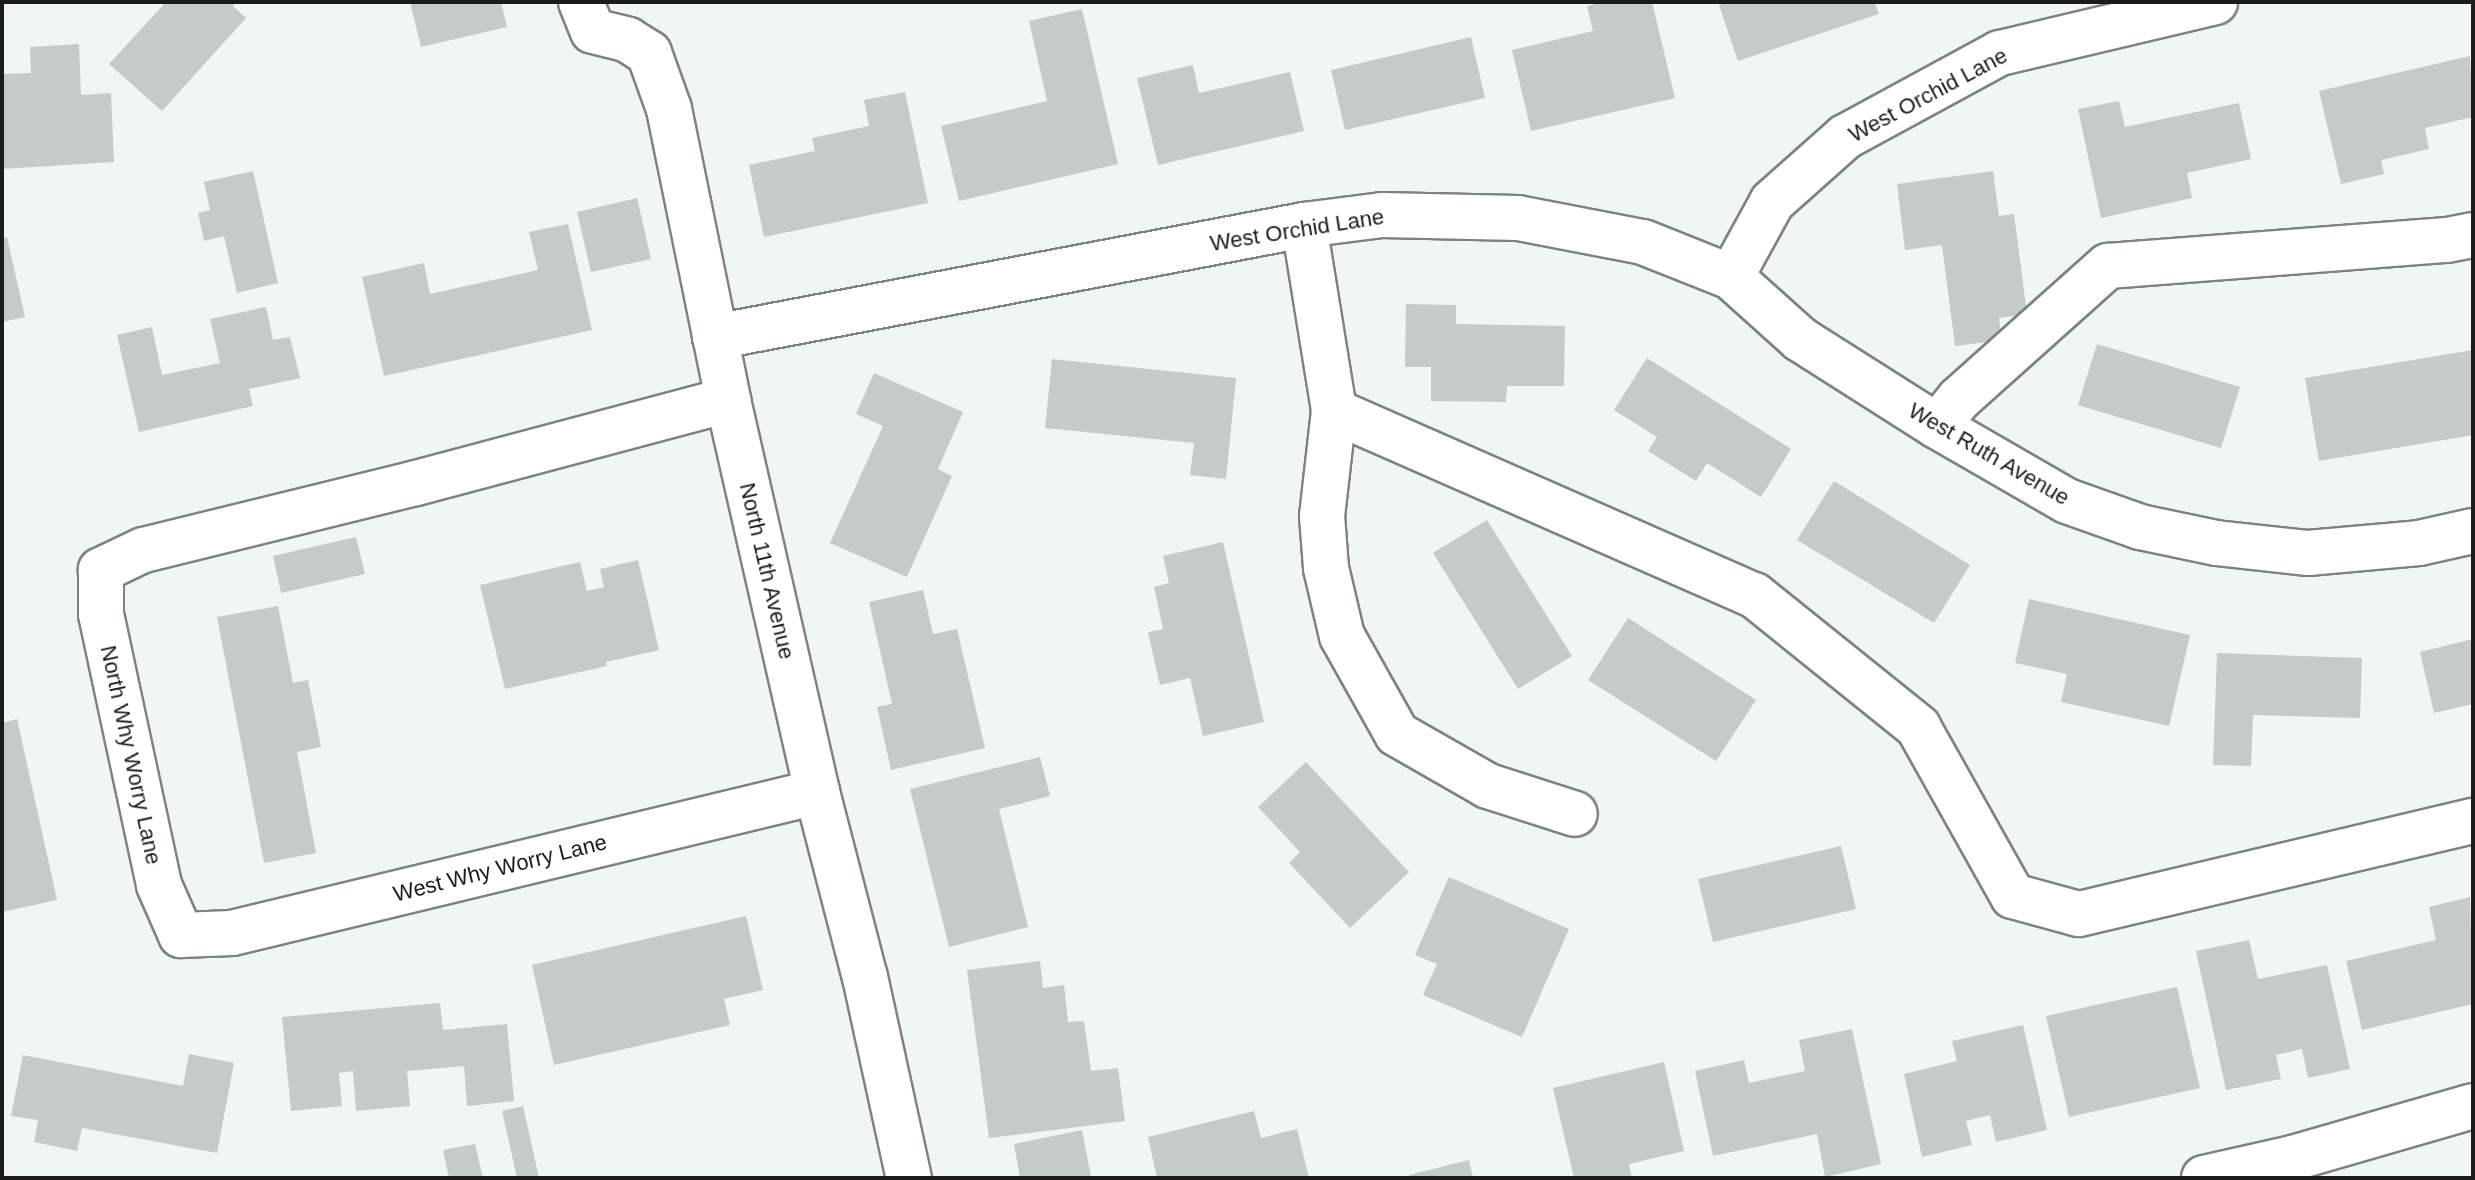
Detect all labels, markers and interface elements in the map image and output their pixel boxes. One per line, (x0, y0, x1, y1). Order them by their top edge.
street label: West Orchid Lane (1844, 42, 2012, 148)
street label: West Orchid Lane (1208, 203, 1386, 257)
street label: West Ruth Avenue (1903, 397, 2075, 511)
street label: North 11th Avenue (734, 480, 800, 662)
street label: North Why Worry Lane (95, 643, 167, 867)
street label: West Why Worry Lane (390, 829, 610, 907)

